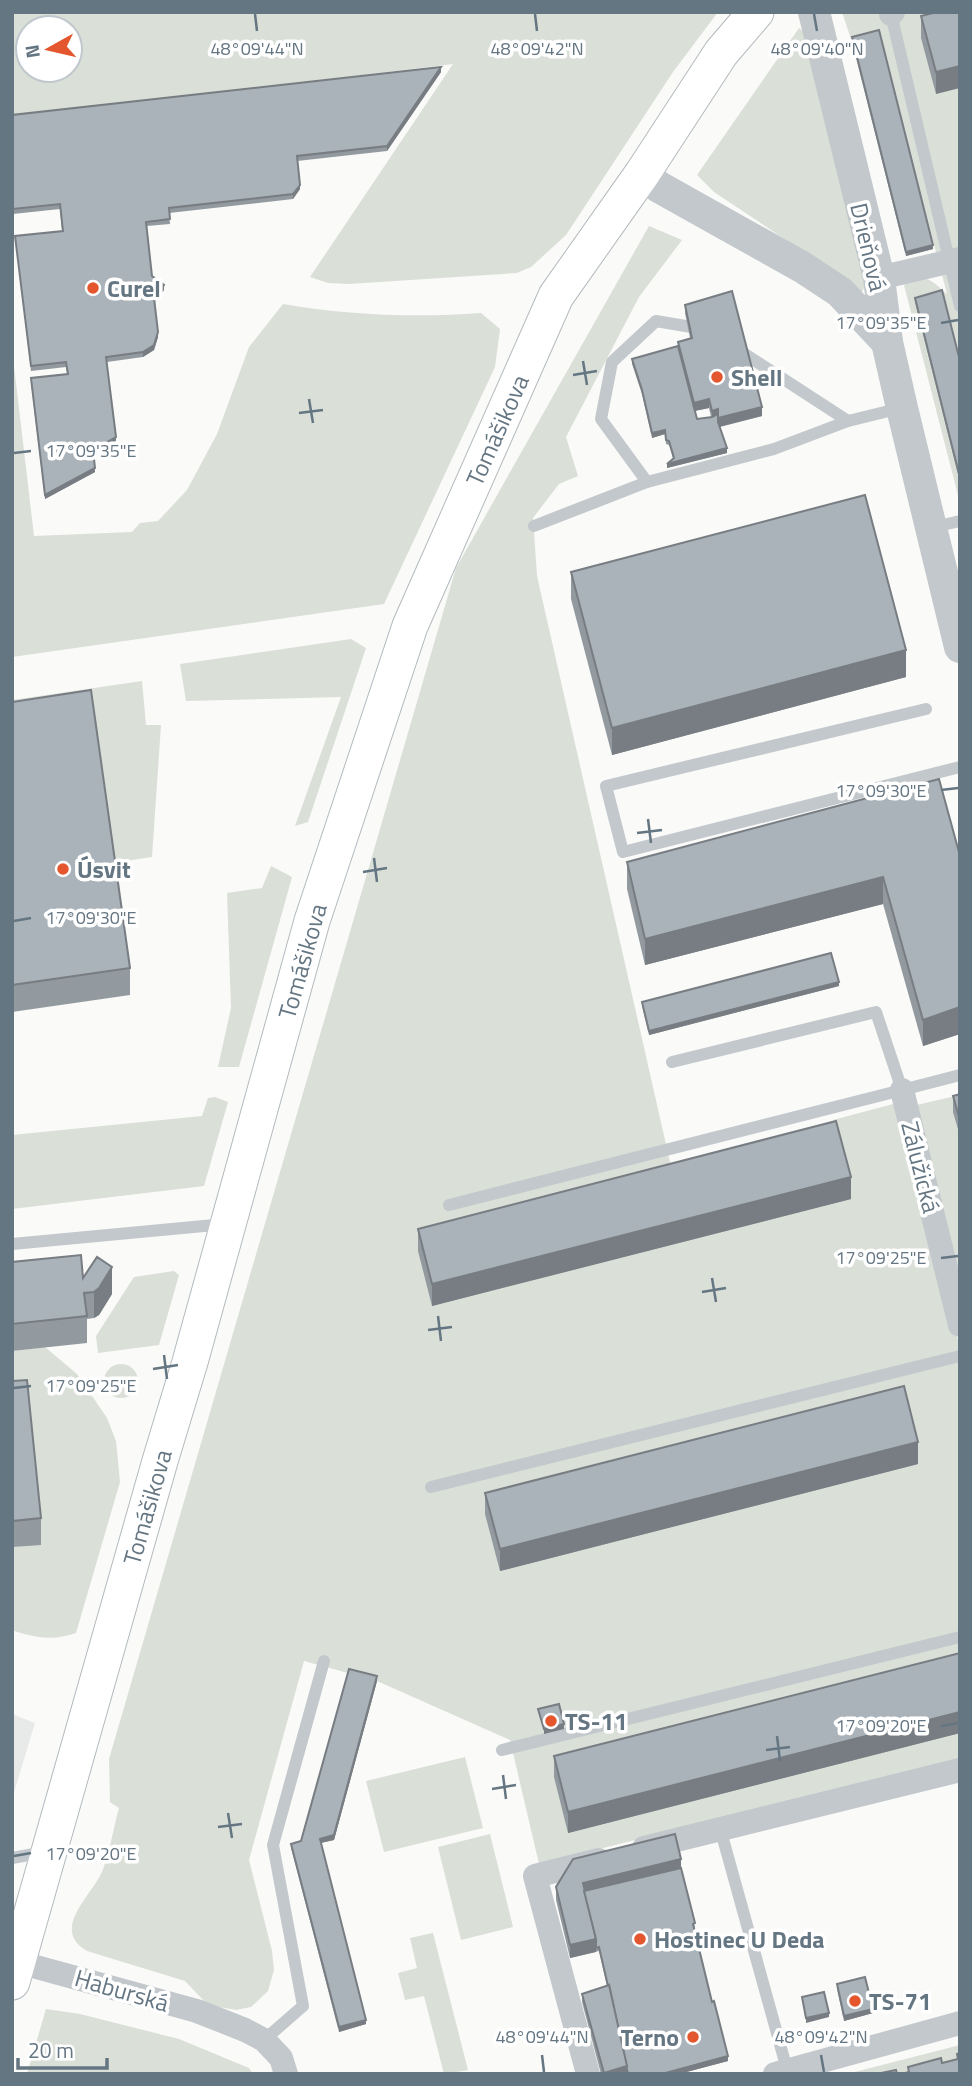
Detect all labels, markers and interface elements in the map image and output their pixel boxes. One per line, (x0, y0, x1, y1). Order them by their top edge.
north arrow (14, 14, 84, 84)
text: 48°09'44"N (210, 35, 304, 62)
text: 48°09'42"N (490, 35, 584, 62)
text: 48°09'40"N (770, 35, 864, 62)
text: N (16, 43, 47, 60)
street label: Drieňová (841, 199, 897, 295)
place label: Curel (107, 270, 161, 306)
marker: Curel (85, 280, 101, 296)
text: 17°09'35"E (836, 309, 927, 336)
place label: Shell (731, 359, 783, 395)
street label: Tomášikova (456, 368, 538, 492)
marker: Shell (709, 369, 725, 385)
text: 17°09'35"E (46, 437, 137, 464)
text: 17°09'30"E (836, 777, 927, 804)
place label: Úsvit (77, 851, 131, 887)
marker: Úsvit (55, 861, 71, 877)
street label: Tomášikova (268, 899, 336, 1023)
text: 17°09'30"E (46, 904, 137, 931)
street label: Zálužická (892, 1117, 950, 1217)
text: 17°09'25"E (836, 1244, 927, 1271)
text: 17°09'25"E (46, 1372, 137, 1399)
street label: Tomášikova (113, 1445, 181, 1569)
place label: TS-11 (565, 1703, 627, 1739)
text: 17°09'20"E (836, 1712, 927, 1739)
marker: TS-11 (543, 1713, 559, 1729)
text: 17°09'20"E (46, 1840, 137, 1867)
place label: Hostinec U Deda (654, 1921, 825, 1957)
marker: Hostinec U Deda (632, 1931, 648, 1947)
street label: Haburská (71, 1959, 173, 2021)
place label: TS-71 (869, 1983, 931, 2019)
marker: TS-71 (847, 1993, 863, 2009)
place label: Terno (621, 2019, 679, 2055)
text: 48°09'44"N (495, 2023, 589, 2050)
text: 48°09'42"N (774, 2023, 868, 2050)
scale bar (18, 2026, 107, 2070)
marker: Terno (685, 2029, 701, 2045)
text: 20 m (28, 2034, 74, 2066)

